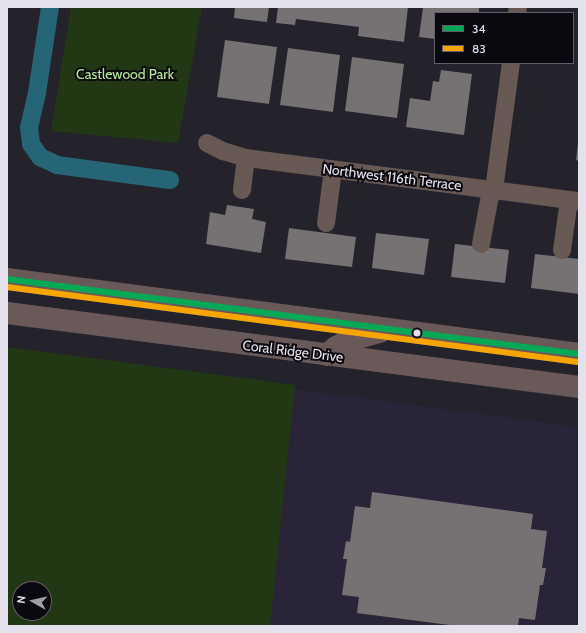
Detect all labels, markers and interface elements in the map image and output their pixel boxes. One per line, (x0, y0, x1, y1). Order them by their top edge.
legend (434, 12, 574, 64)
text: 34 (472, 21, 485, 36)
text: 83 (472, 41, 486, 56)
park label: Castlewood Park (76, 66, 174, 82)
street label: Northwest 116th Terrace (322, 160, 462, 194)
unlabelled marker (412, 328, 422, 338)
street label: Coral Ridge Drive (242, 336, 344, 366)
north arrow (12, 581, 52, 621)
text: N (14, 595, 29, 604)

